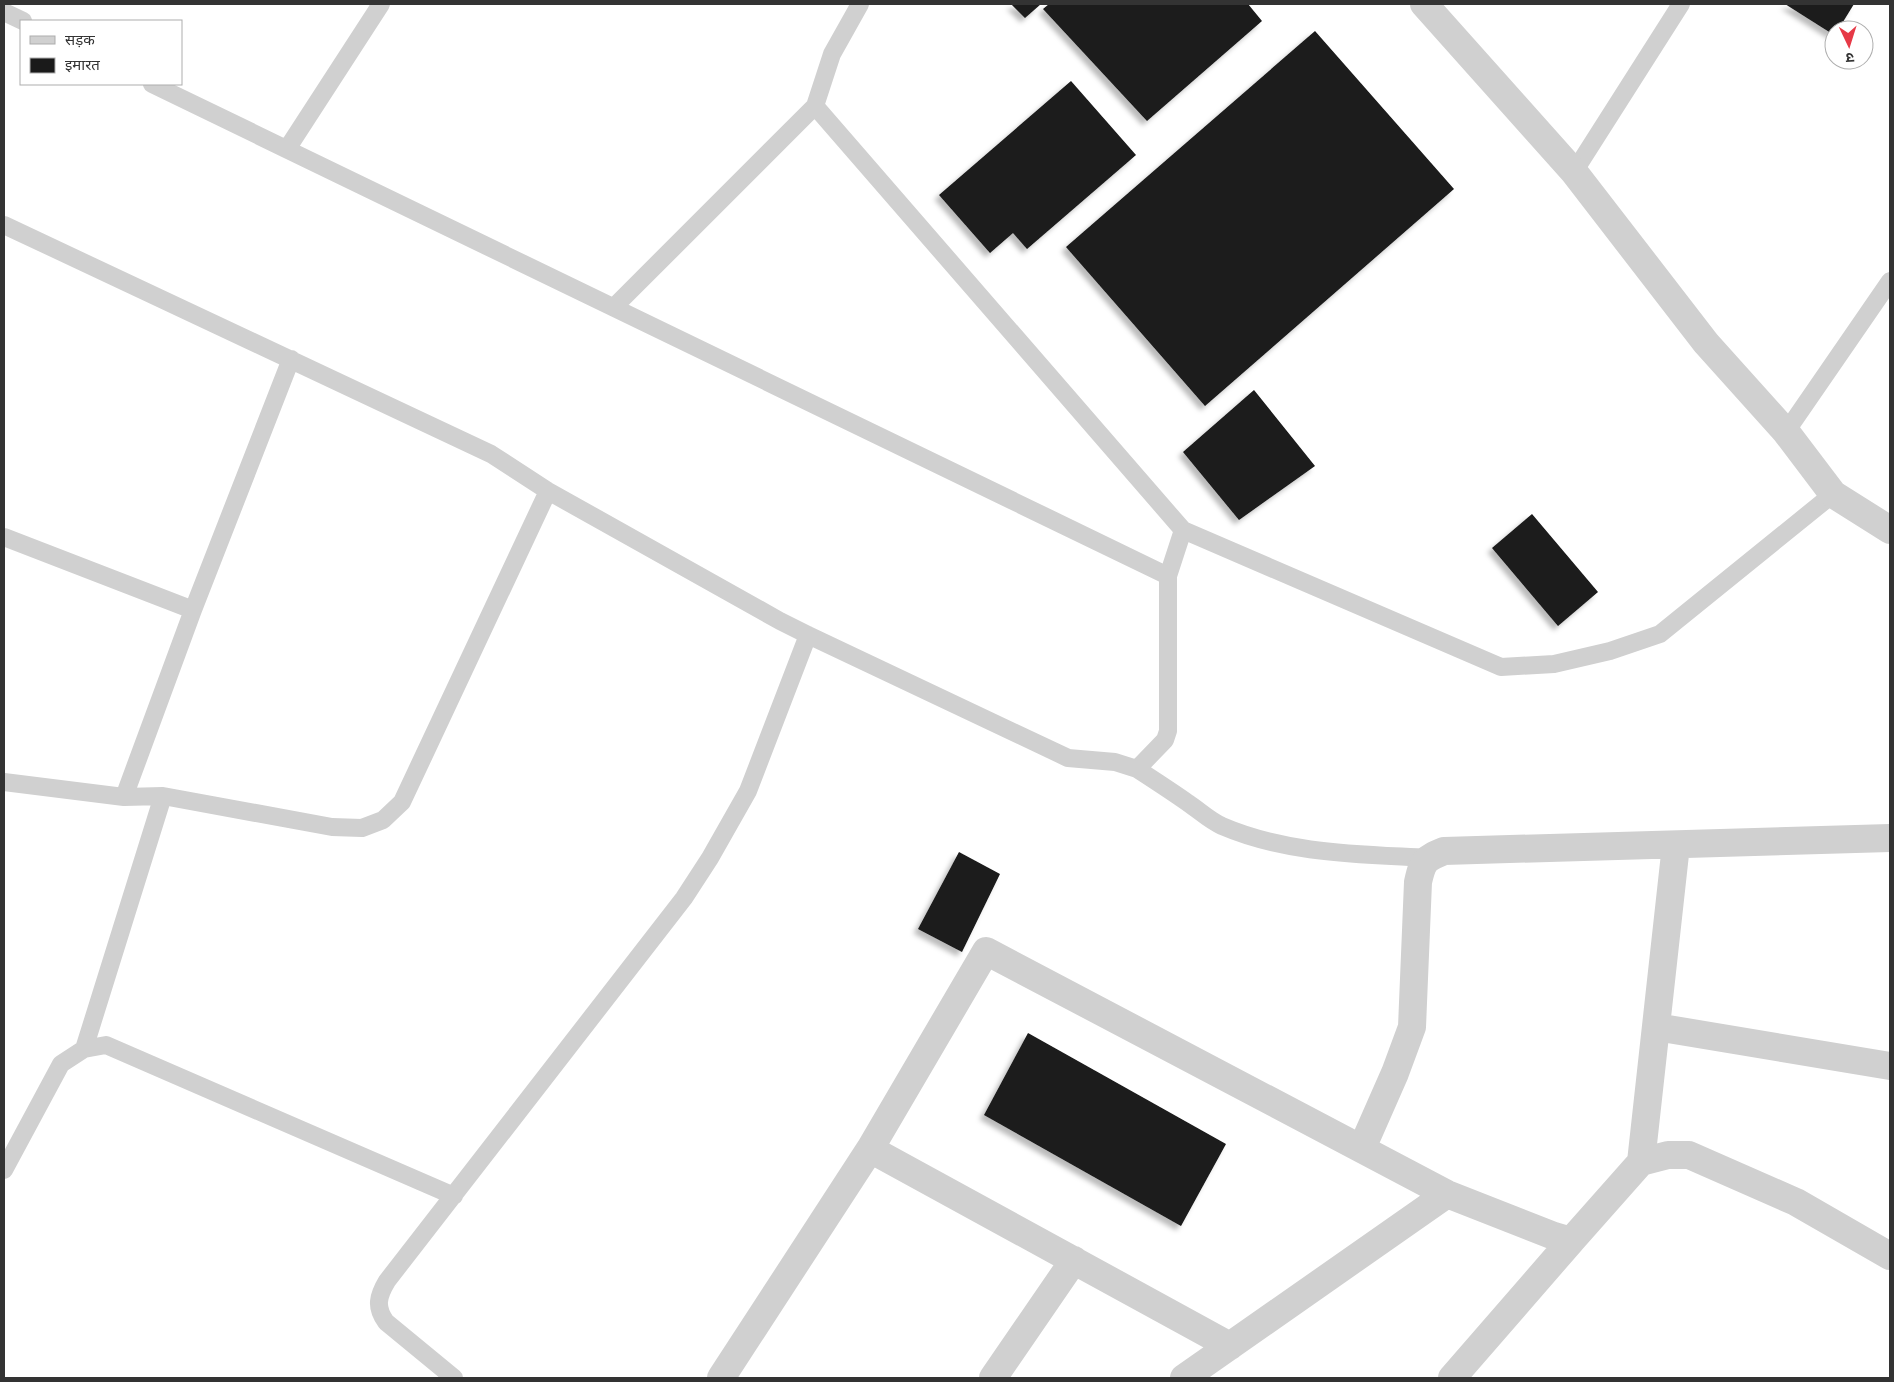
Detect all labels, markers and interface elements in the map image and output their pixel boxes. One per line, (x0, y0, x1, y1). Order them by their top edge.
legend (20, 20, 182, 85)
north arrow (1824, 20, 1874, 70)
text: सड़क (65, 31, 95, 49)
text: उ (1844, 50, 1855, 66)
text: इमारत (65, 56, 100, 74)

